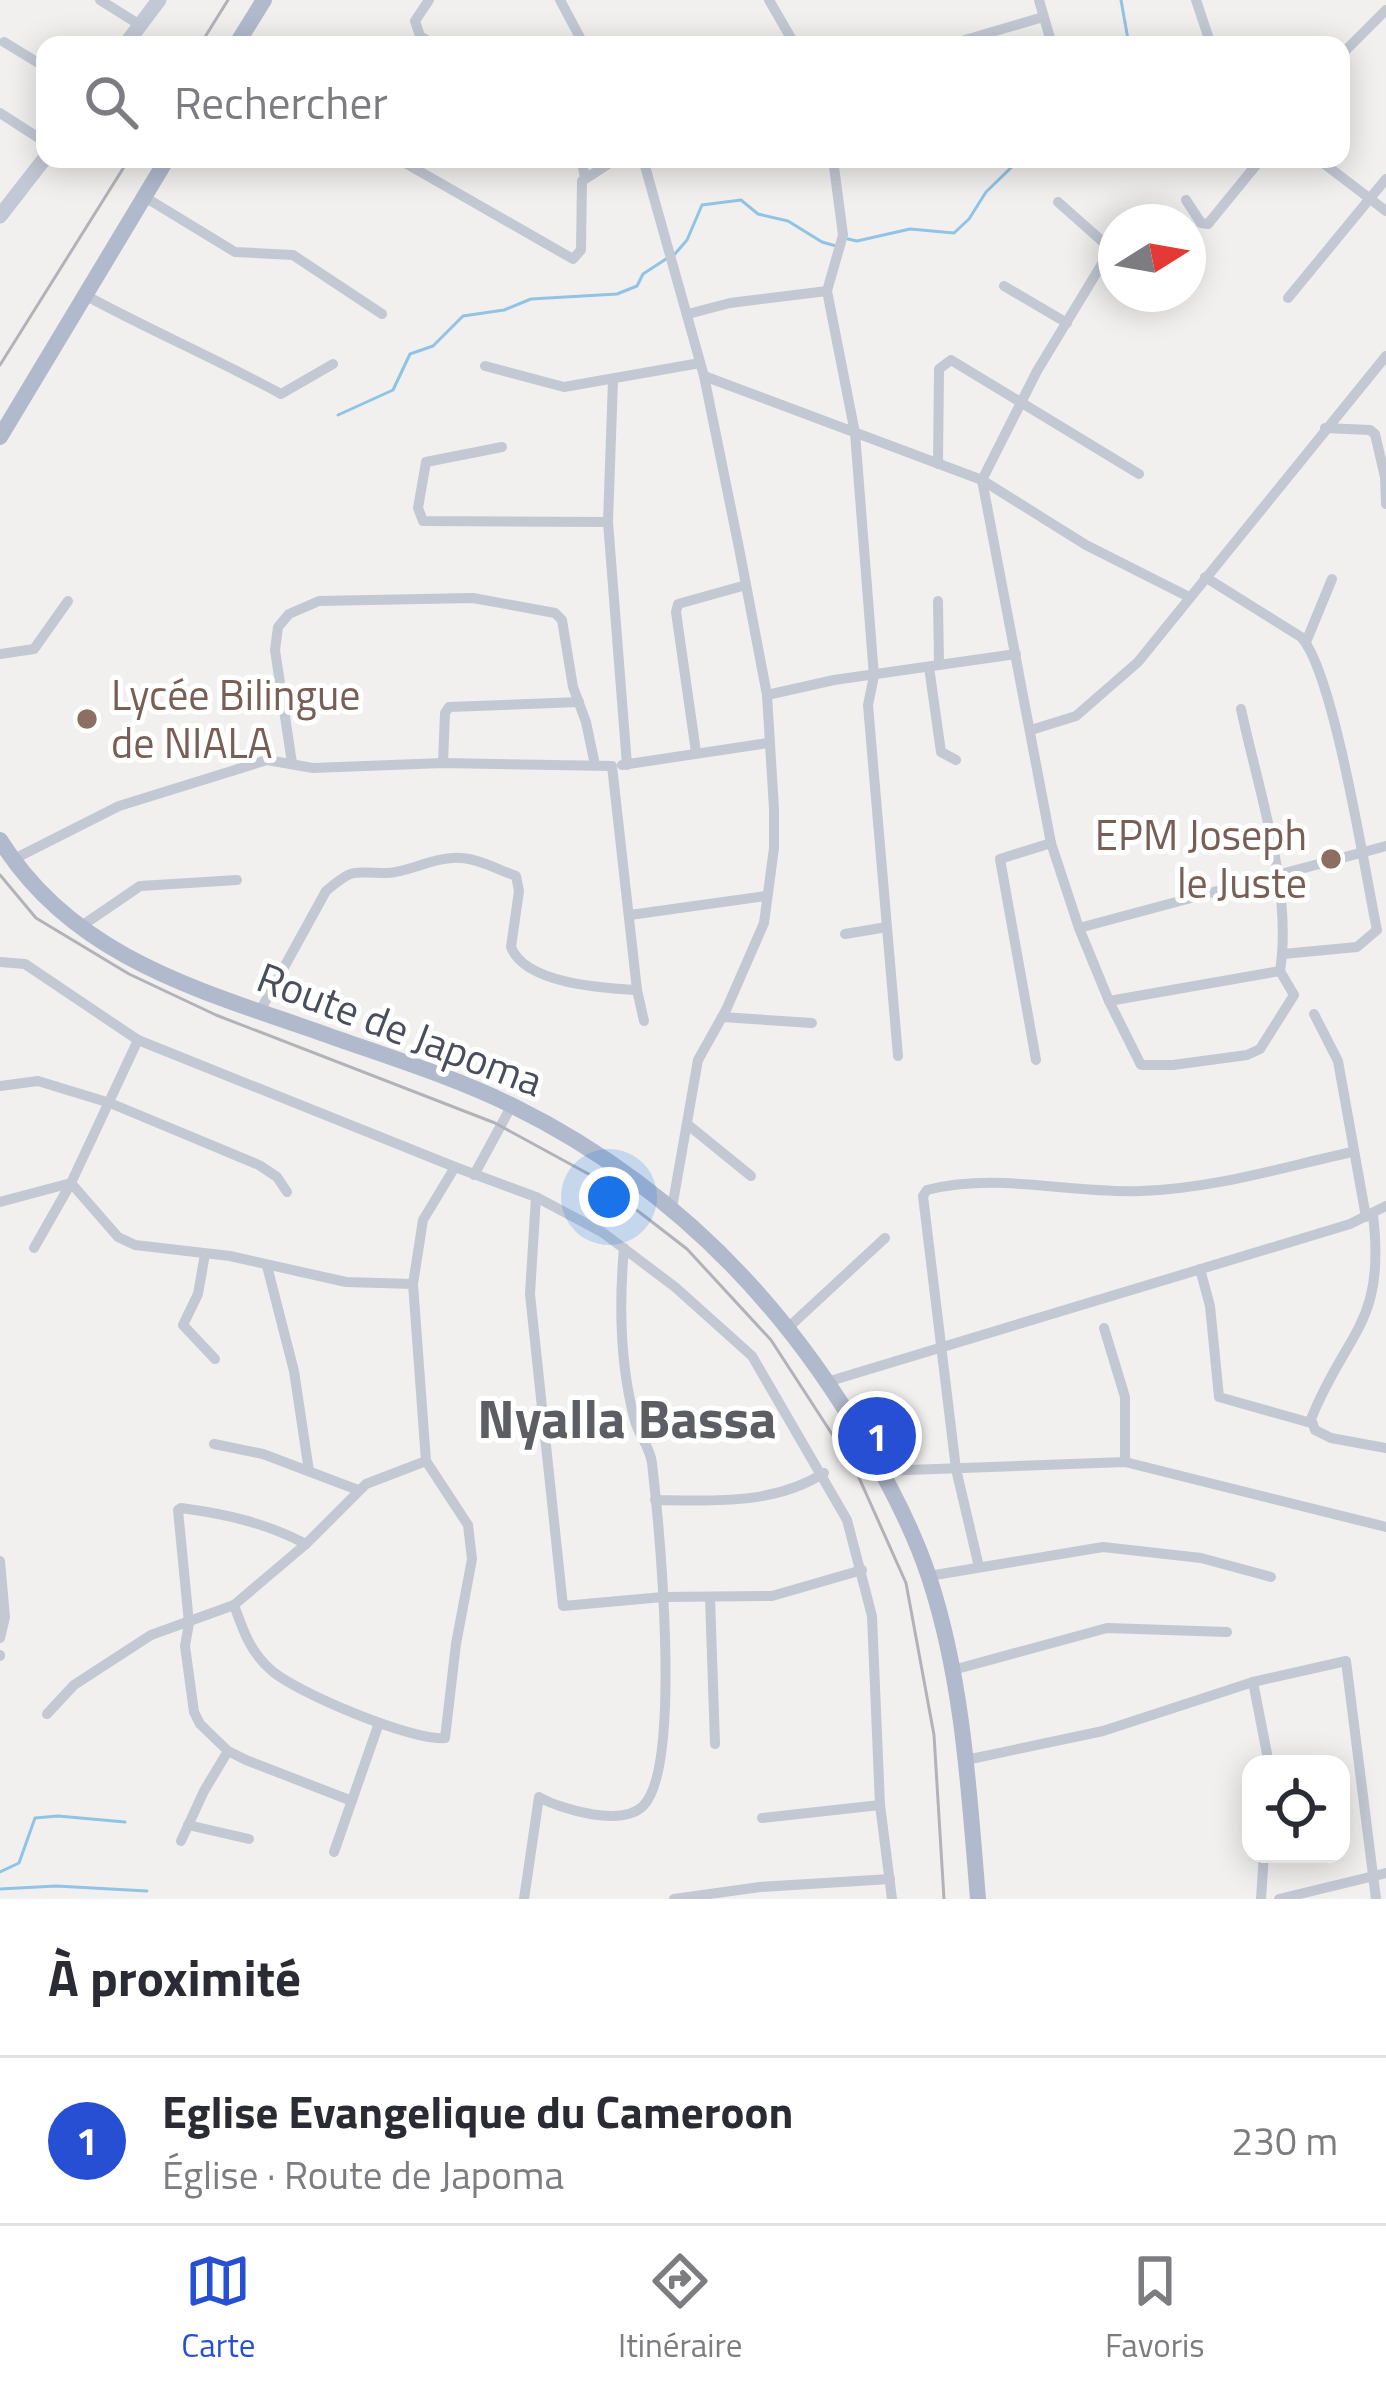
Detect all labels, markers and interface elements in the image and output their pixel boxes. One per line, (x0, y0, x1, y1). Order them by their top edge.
search box (36, 36, 1350, 168)
text: Rechercher (174, 68, 388, 136)
icon: search (78, 69, 144, 135)
north arrow (1098, 204, 1206, 312)
place label: Lycée Bilingue de NIALA (111, 662, 360, 774)
marker: Lycée Bilingue de NIALA (74, 706, 100, 732)
place label: EPM Joseph le Juste (1095, 802, 1307, 914)
marker: EPM Joseph le Juste (1318, 846, 1344, 872)
street label: Route de Japoma (248, 944, 553, 1112)
your location (579, 1167, 639, 1227)
district label: Nyalla Bassa (477, 1377, 777, 1459)
pin: 1 (838, 1391, 916, 1481)
map controls (1242, 1755, 1350, 1863)
button: locate (1242, 1755, 1350, 1863)
text: À proximité (48, 1938, 301, 2016)
text: Eglise Evangelique du Cameroon (162, 2077, 793, 2145)
text: 1 (76, 2111, 98, 2170)
text: 230 m (1231, 2111, 1338, 2170)
text: Église · Route de Japoma (162, 2145, 564, 2204)
tab: Carte (181, 2248, 255, 2370)
tab: Itinéraire (618, 2248, 742, 2370)
tab: Favoris (1105, 2248, 1205, 2370)

